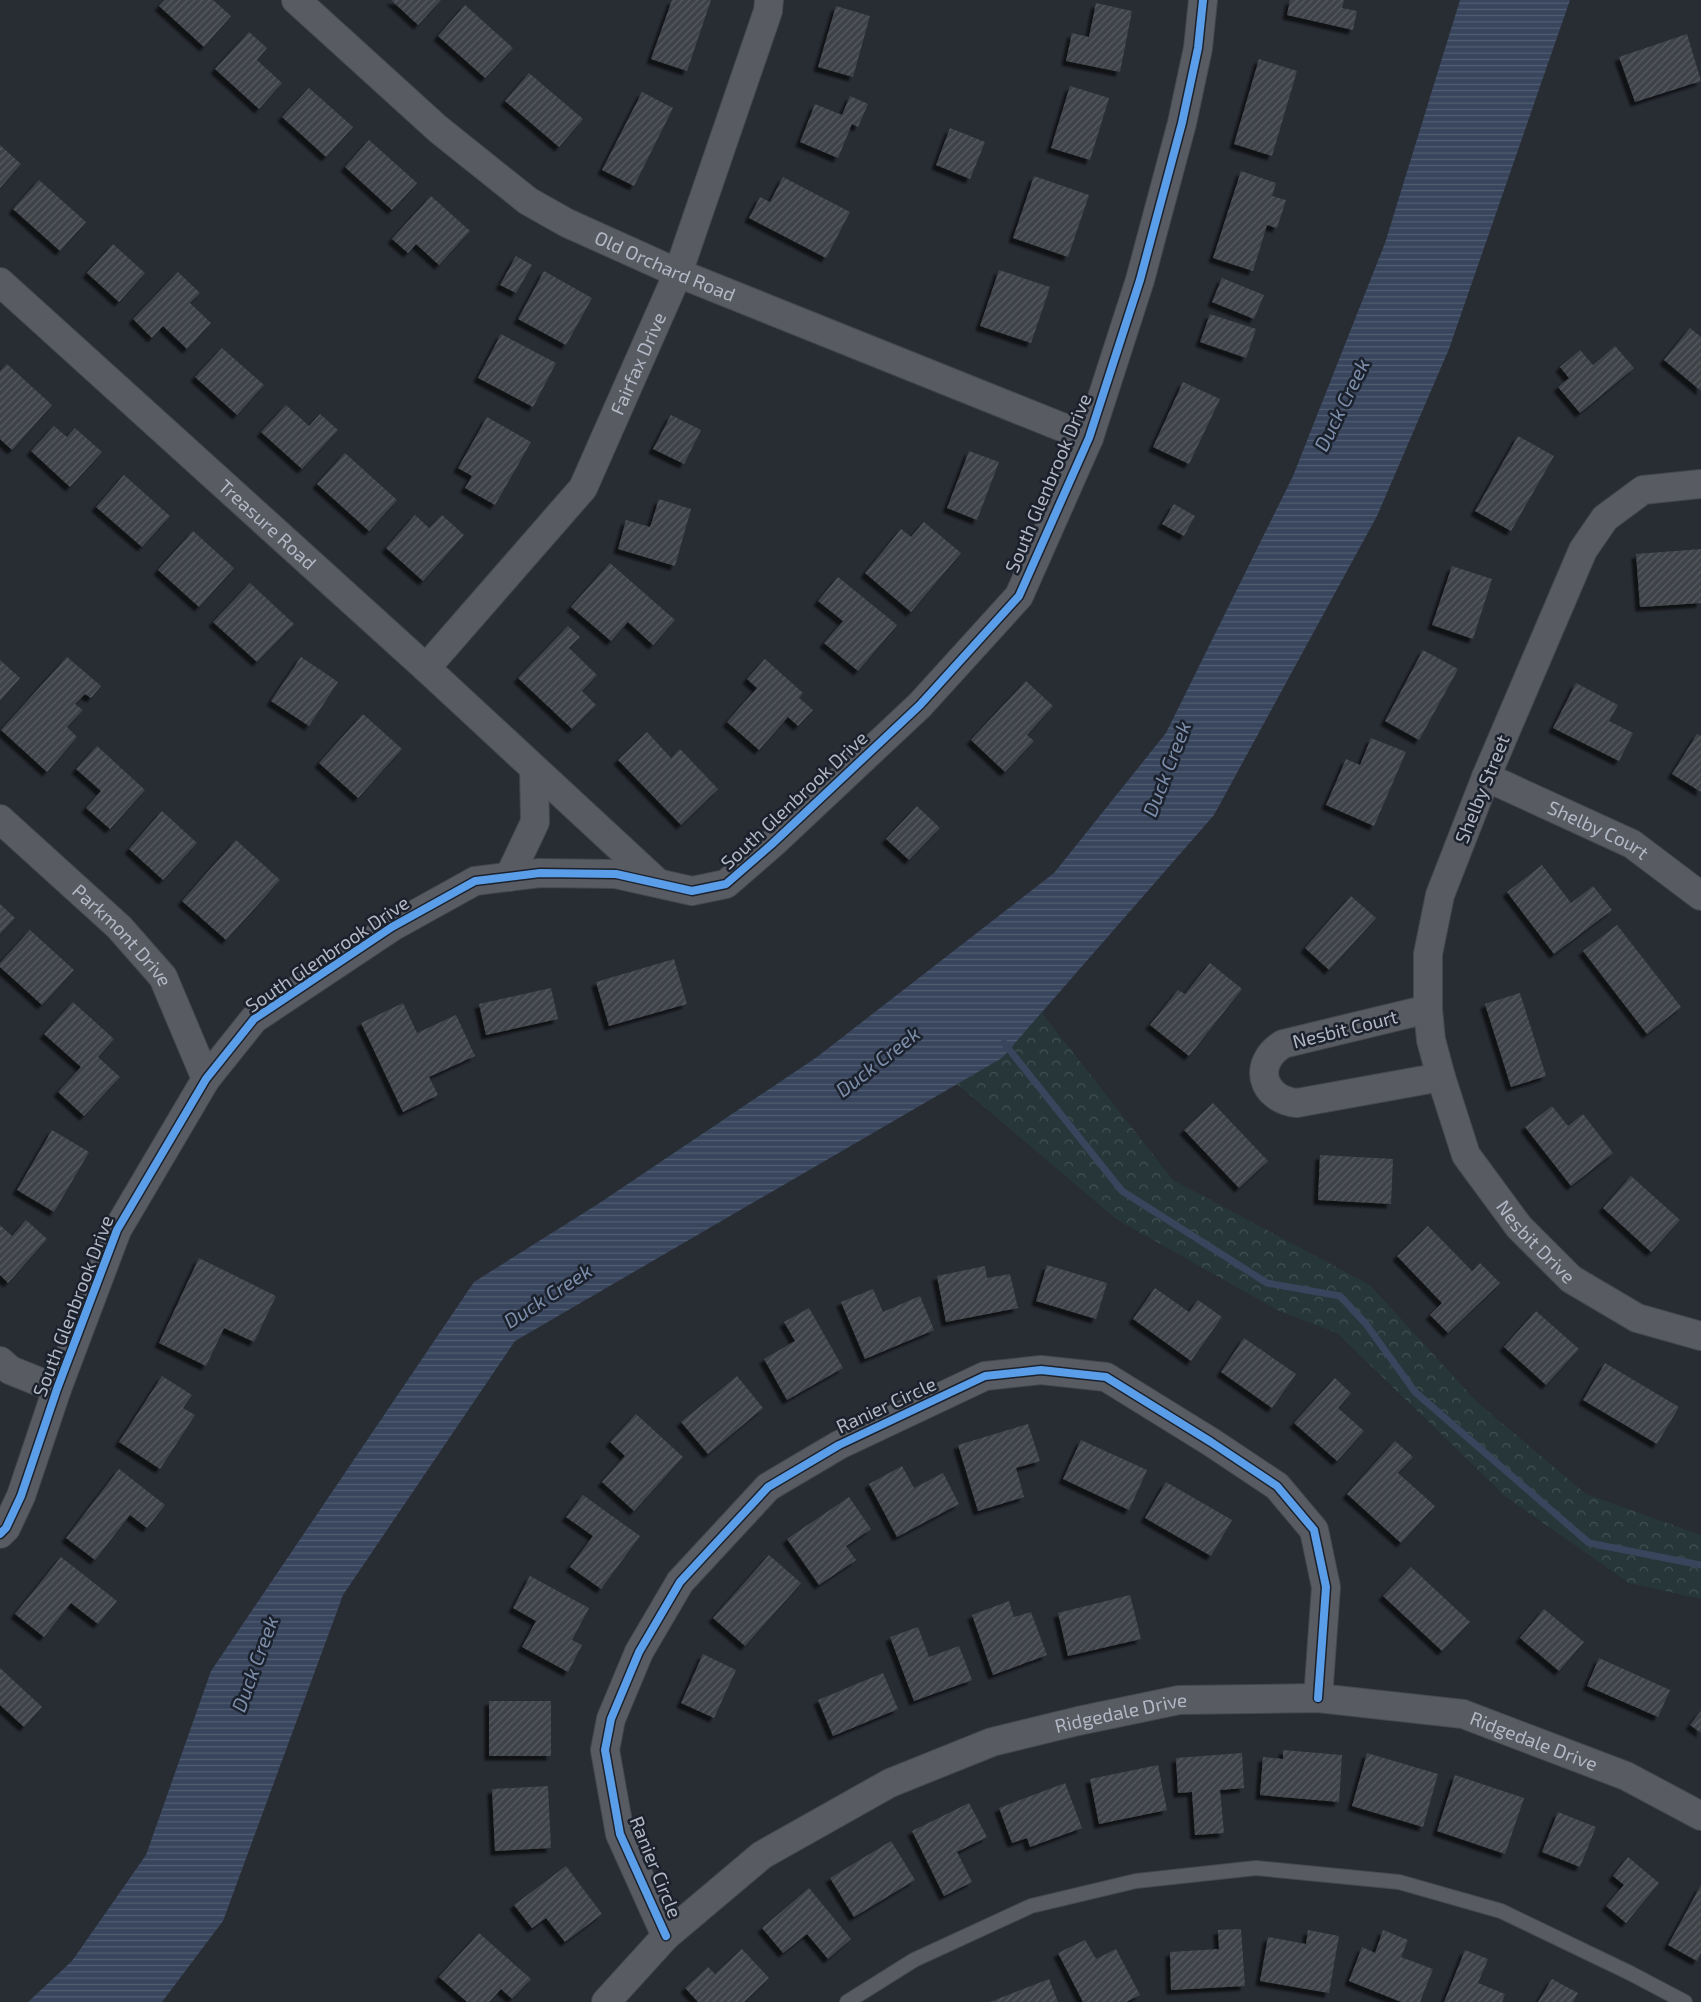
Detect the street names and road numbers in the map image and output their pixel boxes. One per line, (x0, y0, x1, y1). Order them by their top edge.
street label: Old Orchard Road (591, 225, 739, 306)
street label: Fairfax Drive (605, 308, 670, 418)
street label: South Glenbrook Drive (999, 390, 1096, 576)
street label: Treasure Road (214, 474, 321, 574)
street label: South Glenbrook Drive (716, 726, 872, 874)
street label: Shelby Street (1449, 731, 1514, 846)
street label: Shelby Court (1544, 795, 1654, 864)
street label: Parkmont Drive (68, 879, 177, 989)
street label: South Glenbrook Drive (241, 890, 413, 1017)
street label: Nesbit Court (1290, 1004, 1400, 1053)
street label: Nesbit Drive (1492, 1195, 1580, 1288)
street label: South Glenbrook Drive (27, 1212, 118, 1400)
street label: Ranier Circle (832, 1371, 939, 1438)
street label: Ridgedale Drive (1052, 1688, 1187, 1737)
street label: Ridgedale Drive (1467, 1706, 1601, 1775)
street label: Ranier Circle (626, 1813, 687, 1921)

